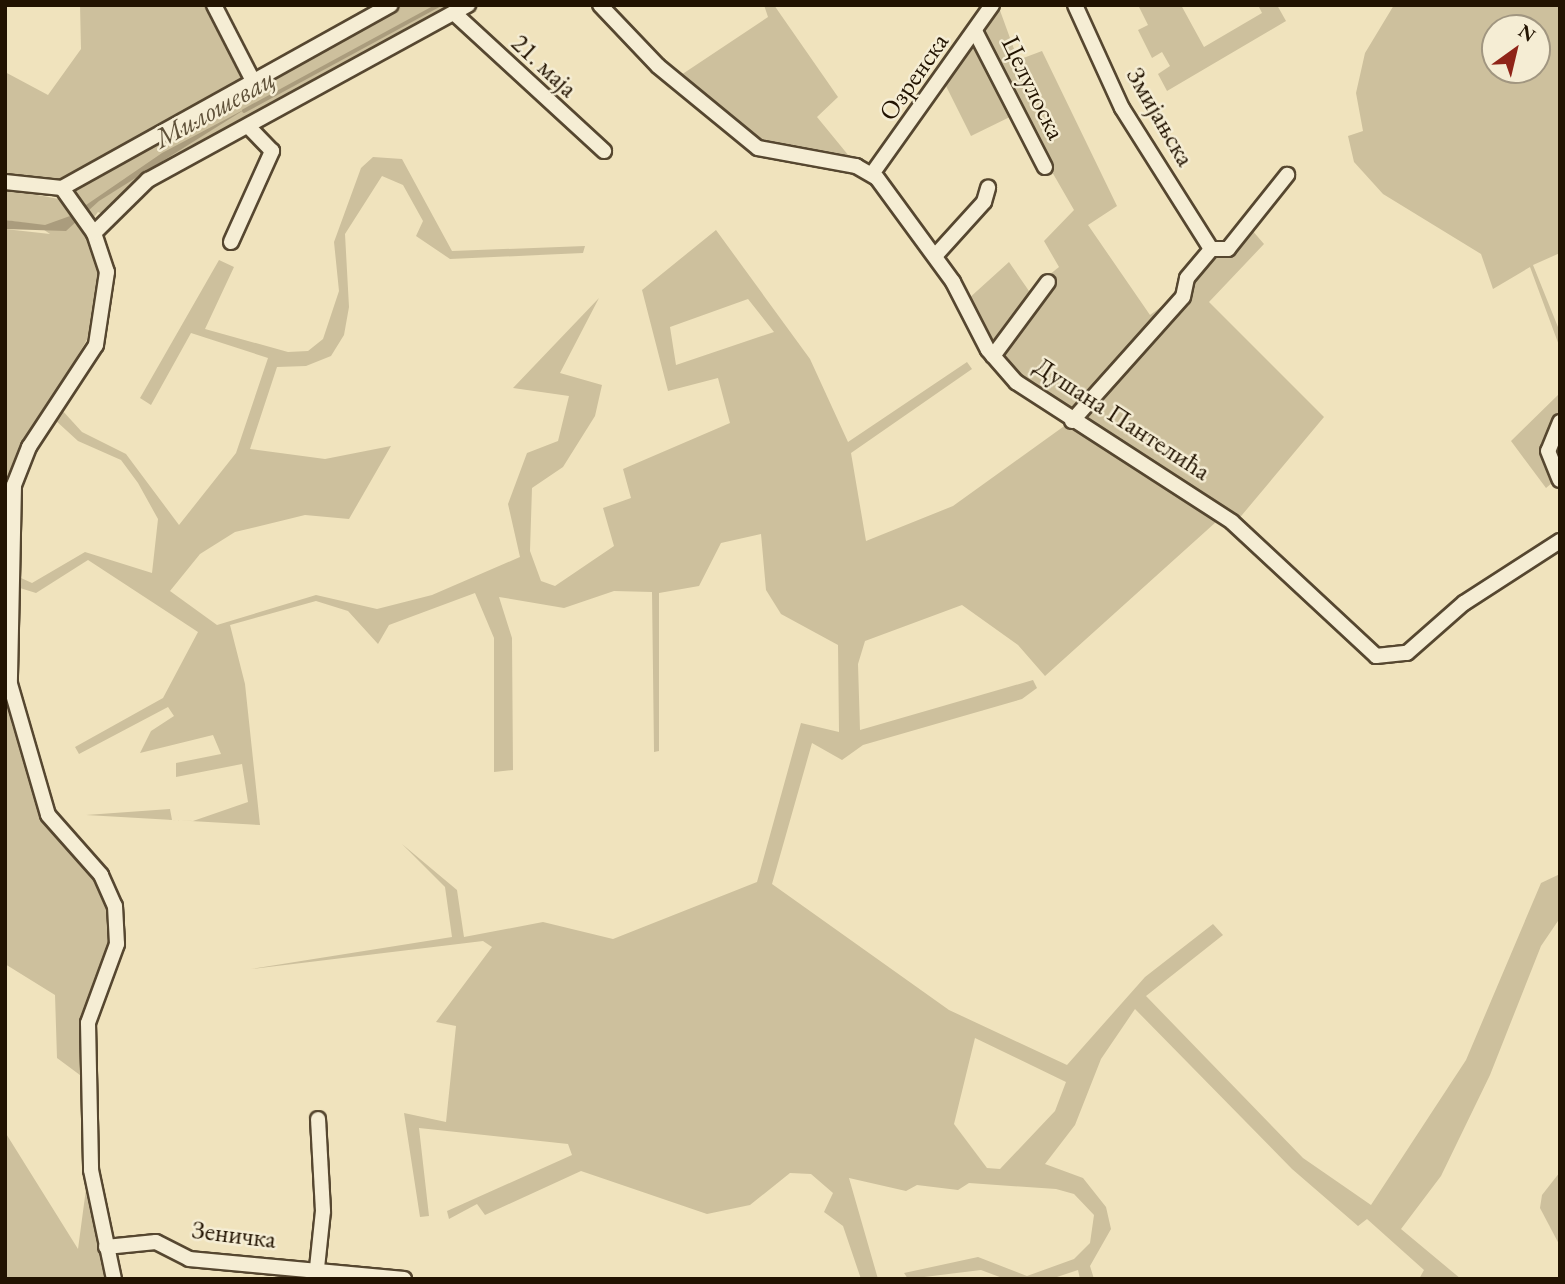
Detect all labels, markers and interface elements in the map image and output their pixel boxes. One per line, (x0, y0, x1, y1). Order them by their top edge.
north arrow (1481, 14, 1551, 84)
text: N (1514, 18, 1540, 47)
street label: Озренска (873, 27, 955, 127)
street label: 21. маја (505, 28, 583, 104)
street label: Целулоска (995, 31, 1071, 145)
water label: Милошевац (148, 61, 280, 155)
street label: Змијањска (1119, 62, 1201, 172)
street label: Душана Пантелића (1028, 350, 1216, 488)
street label: Зеничка (190, 1214, 278, 1256)

